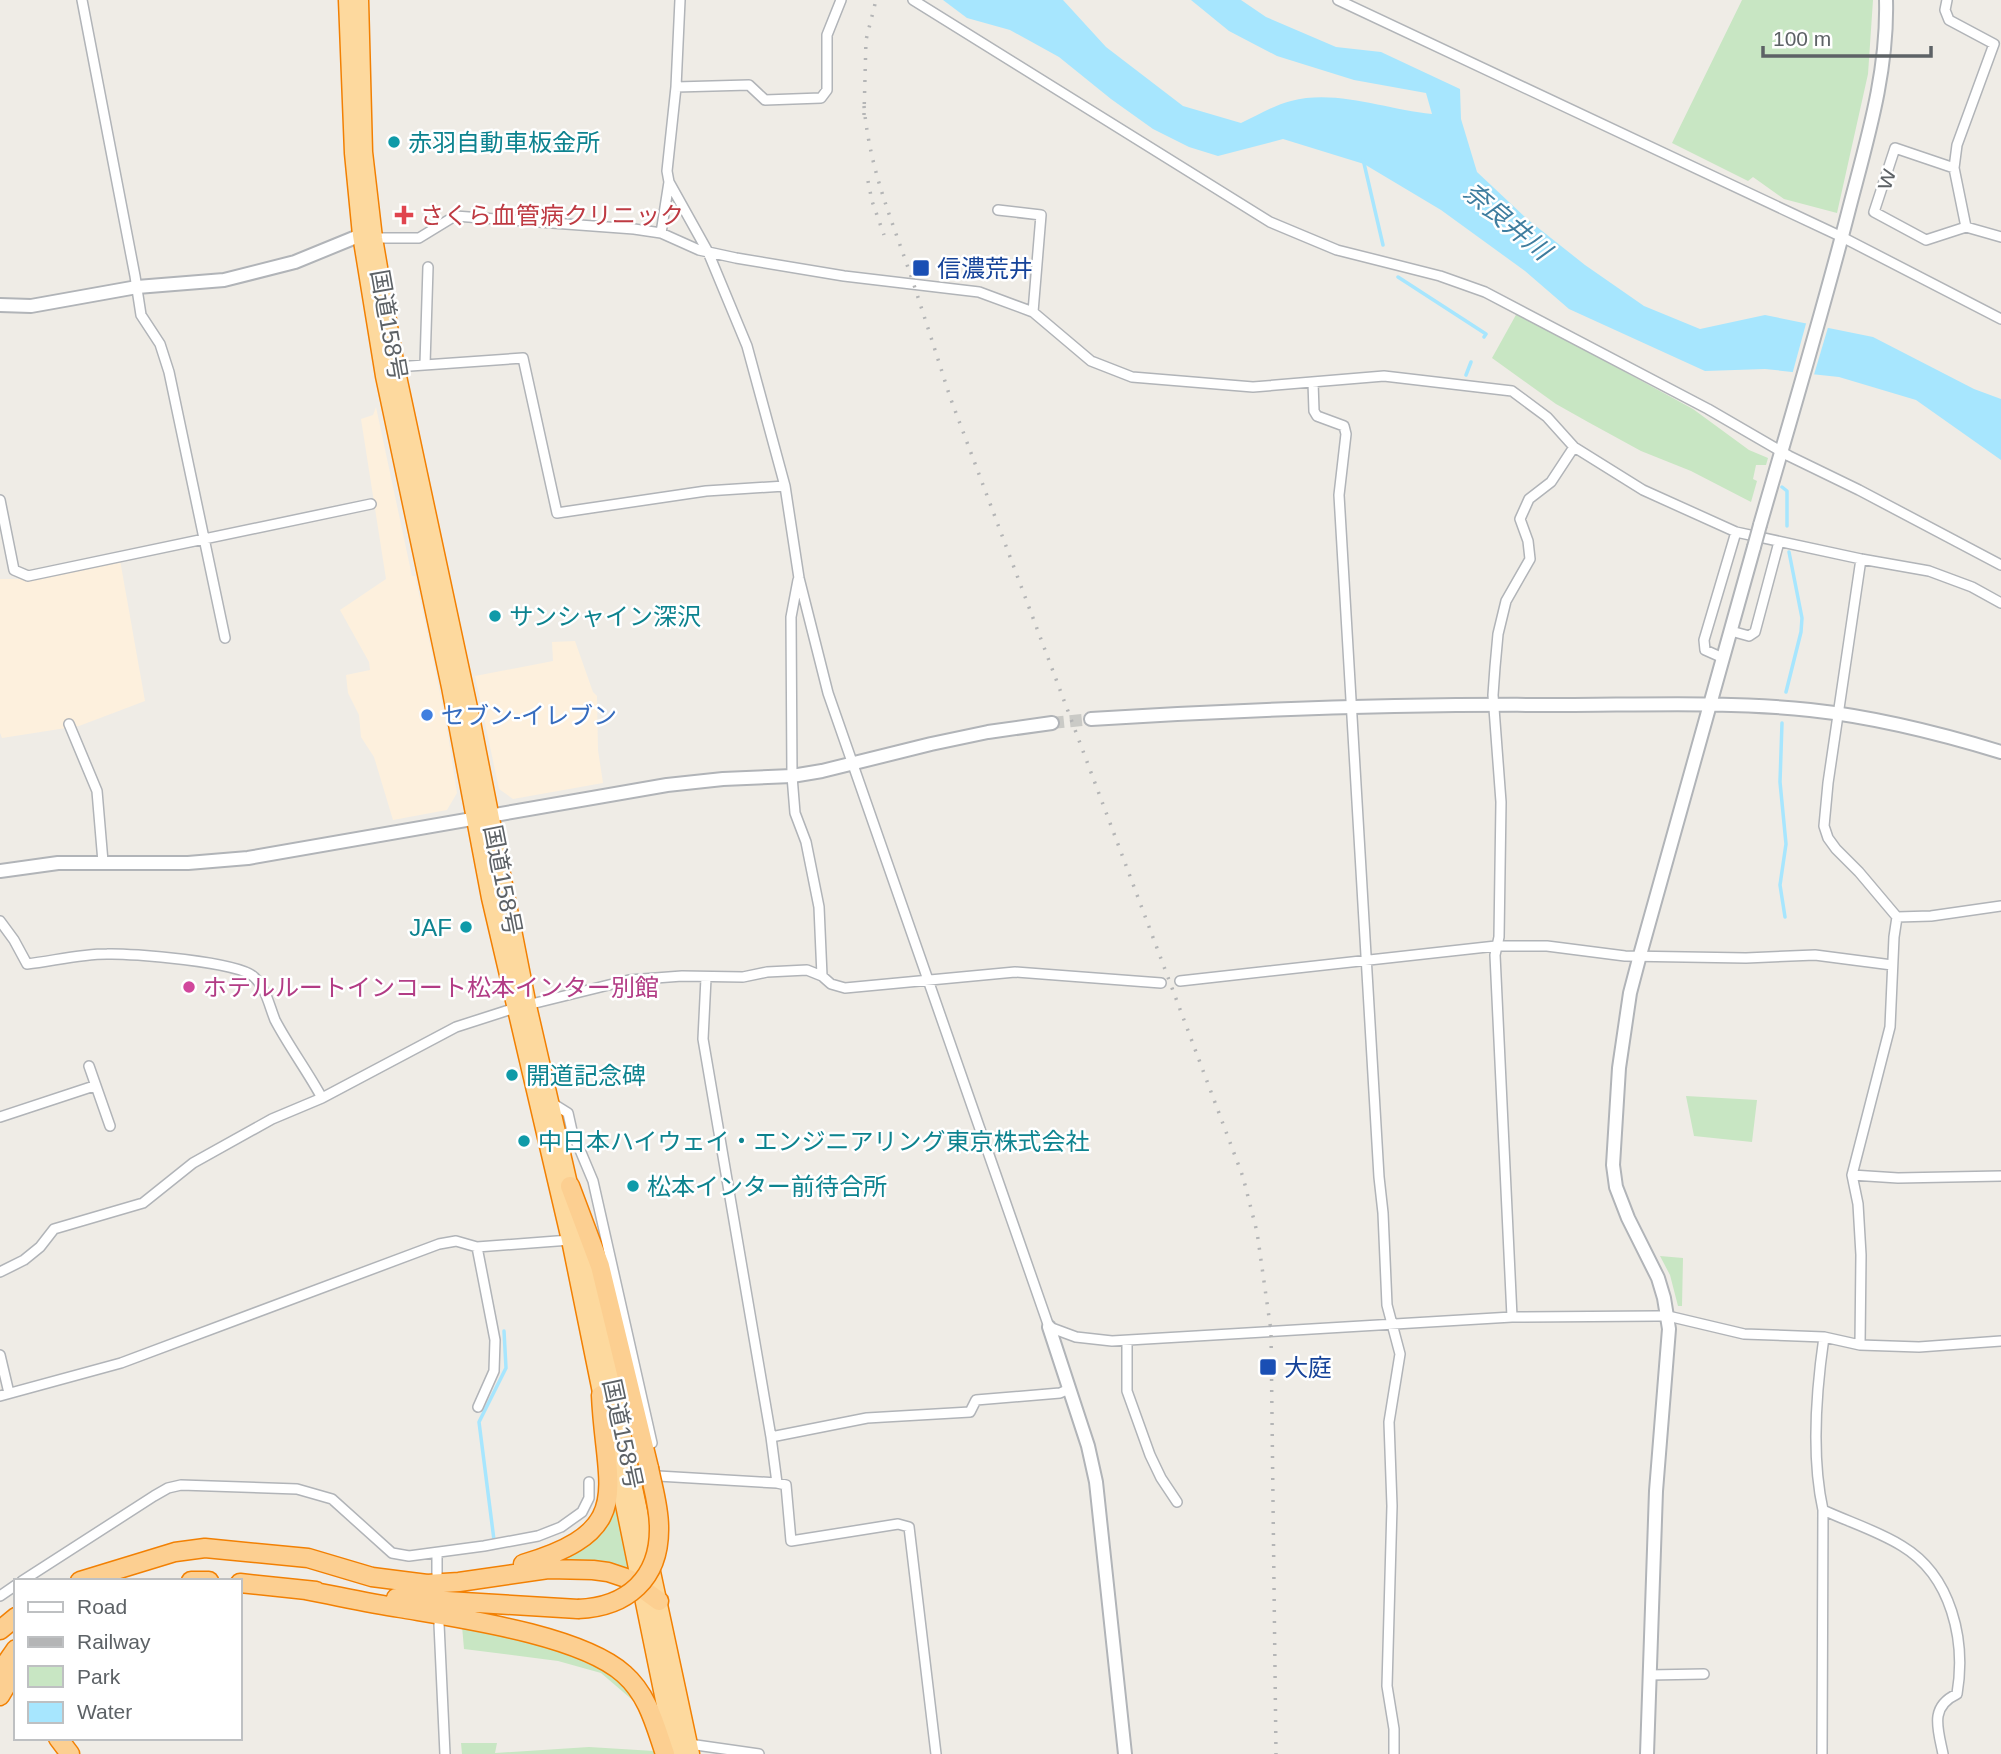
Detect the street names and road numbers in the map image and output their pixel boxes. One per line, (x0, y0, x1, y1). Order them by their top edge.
street label: ｗ (1868, 163, 1902, 195)
street label: 国道158号 (366, 267, 412, 383)
street label: 国道158号 (479, 822, 527, 938)
street label: 国道158号 (598, 1376, 648, 1492)

